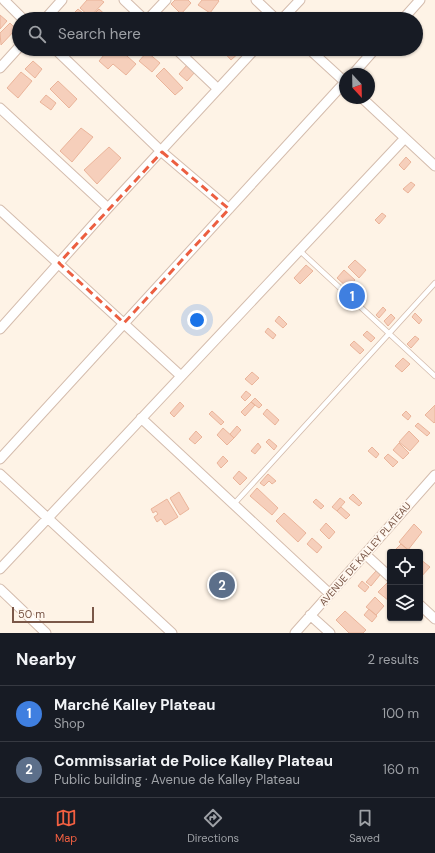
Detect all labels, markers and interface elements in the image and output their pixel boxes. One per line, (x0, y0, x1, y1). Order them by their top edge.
search box (12, 12, 423, 56)
icon: search (26, 23, 48, 45)
text: Search here (58, 24, 141, 44)
north arrow (339, 68, 375, 104)
pin: 1 (339, 281, 365, 311)
your location (187, 310, 207, 330)
street label: AVENUE DE KALLEY PLATEAU (316, 499, 414, 609)
map controls (387, 549, 423, 621)
button: locate (387, 549, 423, 585)
pin: 2 (209, 570, 235, 600)
button: layers (387, 585, 423, 621)
scale bar (12, 605, 94, 624)
text: 50 m (18, 607, 45, 621)
text: Nearby (16, 648, 76, 670)
text: 2 results (368, 651, 419, 668)
text: Marché Kalley Plateau (54, 695, 216, 715)
text: 1 (27, 705, 31, 722)
text: 100 m (382, 705, 419, 722)
text: Shop (54, 715, 85, 732)
text: Commissariat de Police Kalley Plateau (54, 751, 333, 771)
text: 2 (25, 761, 33, 778)
text: 160 m (383, 761, 419, 778)
text: Public building · Avenue de Kalley Plateau (54, 771, 300, 788)
tab: Map (55, 807, 77, 845)
tab: Directions (187, 807, 239, 845)
tab: Saved (349, 807, 380, 845)

